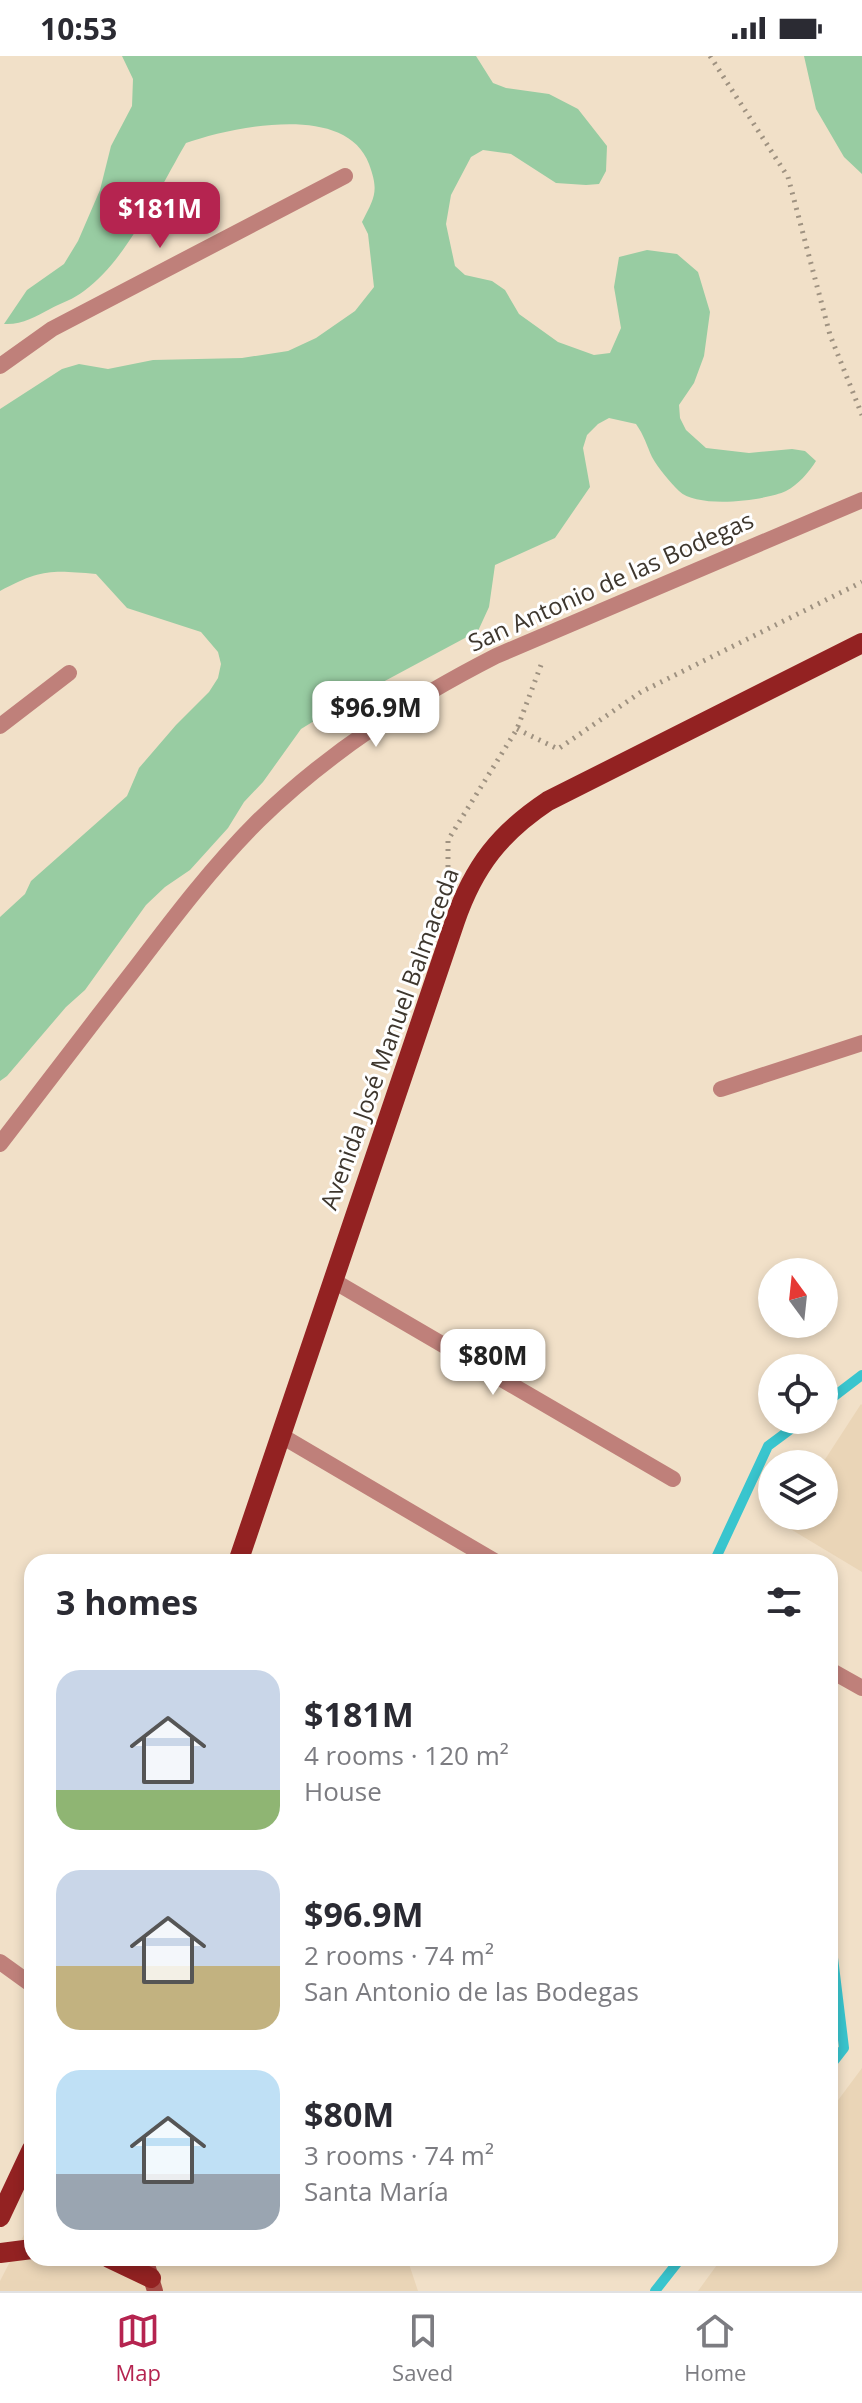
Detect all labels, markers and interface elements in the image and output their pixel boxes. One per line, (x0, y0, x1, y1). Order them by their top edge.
text: 10:53 (40, 8, 117, 49)
pin: $181M (104, 182, 216, 250)
text: $181M (118, 190, 202, 226)
street label: San Antonio de las Bodegas (462, 503, 758, 659)
pin: $96.9M (311, 681, 441, 749)
text: $96.9M (330, 689, 422, 725)
street label: Avenida José Manuel Balmaceda (311, 863, 466, 1214)
north arrow (758, 1258, 838, 1338)
map controls (758, 1258, 838, 1530)
pin: $80M (446, 1329, 540, 1397)
text: $80M (458, 1337, 528, 1373)
button: locate (758, 1354, 838, 1434)
button: layers (758, 1450, 838, 1530)
text: 3 homes (56, 1579, 198, 1625)
icon: filters (762, 1580, 806, 1624)
text: $181M (304, 1691, 414, 1737)
icon: home (120, 1702, 216, 1798)
text: 4 rooms · 120 m² (304, 1737, 509, 1773)
text: House (304, 1773, 382, 1809)
text: $96.9M (304, 1891, 424, 1937)
icon: home (120, 1902, 216, 1998)
text: 2 rooms · 74 m² (304, 1937, 494, 1973)
text: San Antonio de las Bodegas (304, 1973, 639, 2009)
text: $80M (304, 2091, 394, 2137)
icon: home (120, 2102, 216, 2198)
text: 3 rooms · 74 m² (304, 2137, 494, 2173)
text: Santa María (304, 2173, 449, 2209)
tab: Map (116, 2309, 161, 2387)
tab: Saved (392, 2309, 453, 2387)
tab: Home (684, 2309, 746, 2387)

